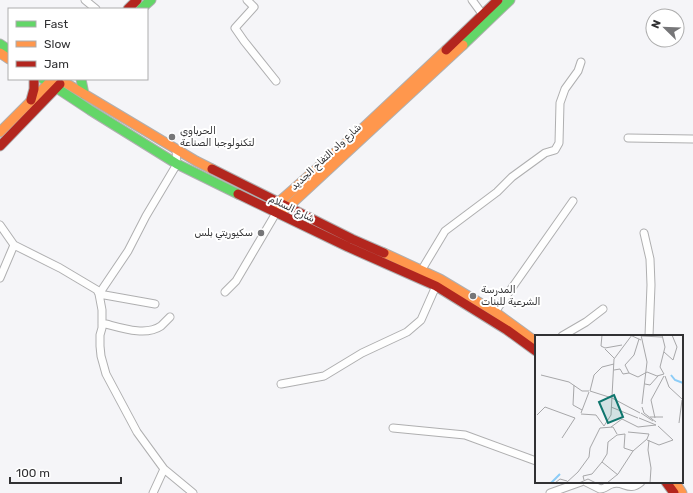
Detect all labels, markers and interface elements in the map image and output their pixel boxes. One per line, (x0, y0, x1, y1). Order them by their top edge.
legend (8, 8, 148, 80)
north arrow (645, 8, 685, 48)
text: Fast (44, 17, 68, 31)
text: N (649, 18, 664, 30)
text: Slow (44, 37, 71, 51)
text: Jam (44, 57, 69, 71)
street label: شارع واد التفاح الجديد (288, 121, 365, 194)
place label: الحرباوي لتكنولوجبا الصناعة (180, 125, 255, 149)
marker: الحرباوي لتكنولوجبا الصناعة (167, 132, 177, 142)
street label: شارع السلام (267, 193, 317, 226)
place label: سكيوريتي بلس (194, 227, 253, 241)
marker: سكيوريتي بلس (256, 228, 266, 238)
place label: المدرسة الشرعية للبنات (481, 284, 540, 308)
marker: المدرسة الشرعية للبنات (468, 291, 478, 301)
inset map (535, 335, 683, 483)
scale bar (10, 459, 121, 485)
text: 100 m (16, 466, 50, 480)

